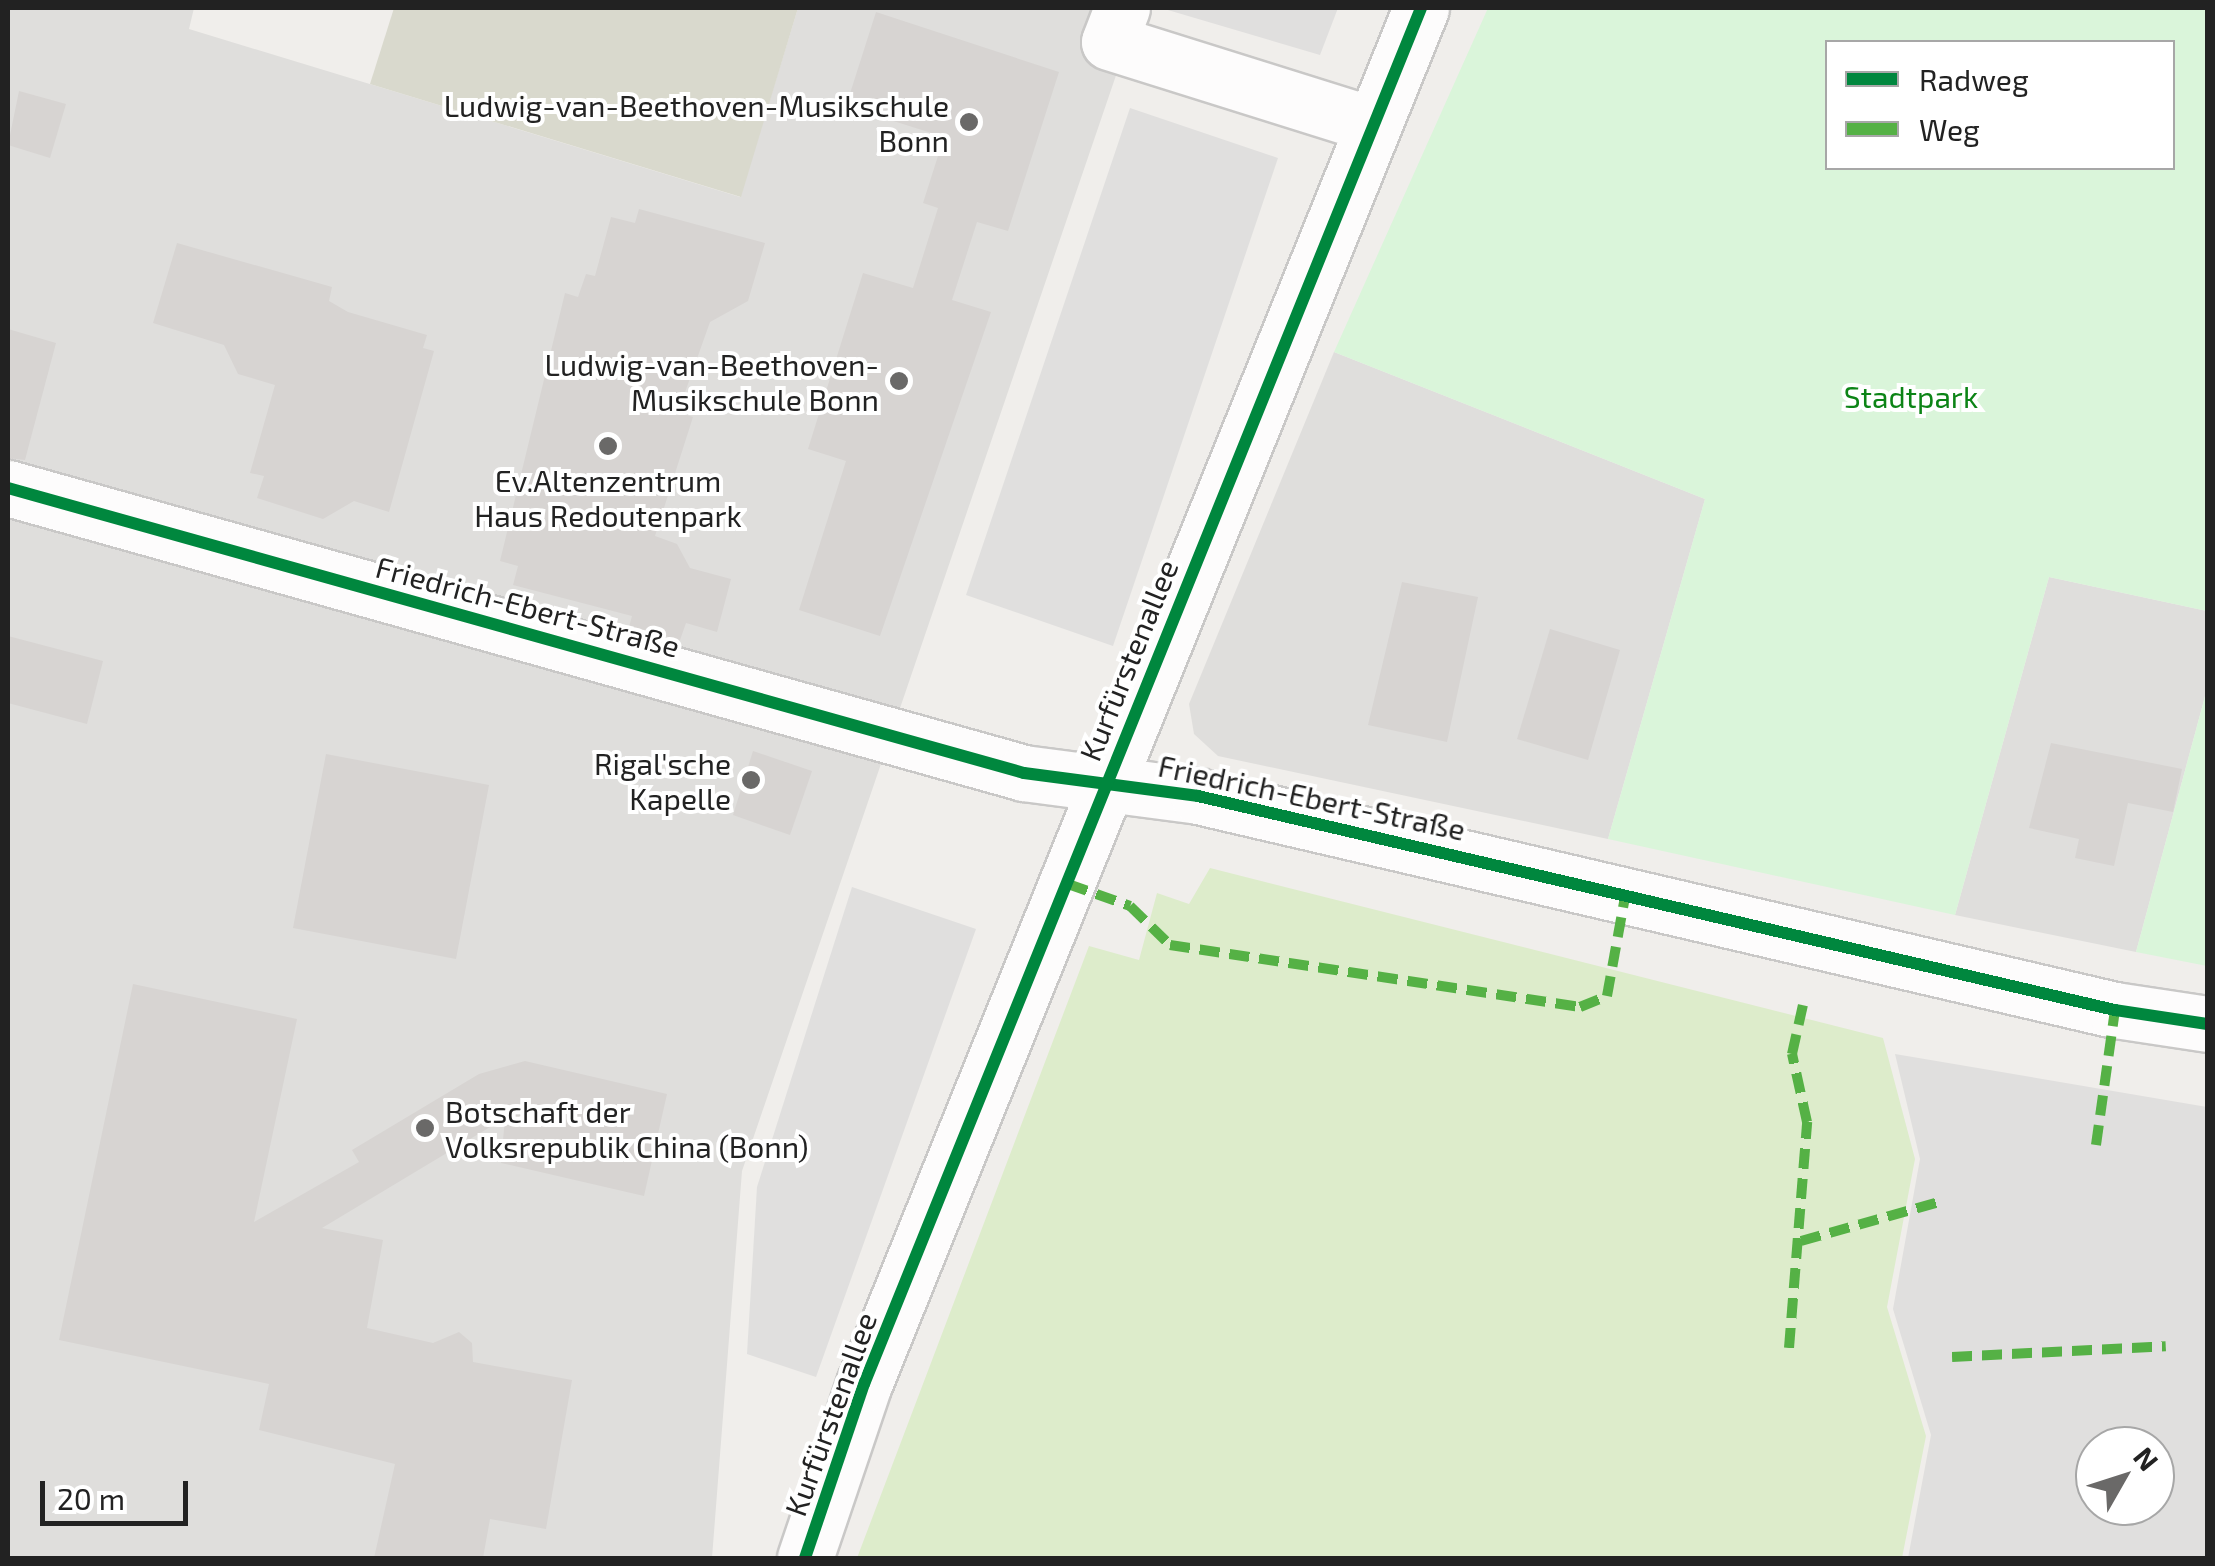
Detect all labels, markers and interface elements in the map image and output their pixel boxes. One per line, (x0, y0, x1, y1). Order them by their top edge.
legend (1825, 40, 2175, 170)
text: Radweg (1919, 61, 2029, 97)
place label: Ludwig-van-Beethoven-Musikschule Bonn (444, 87, 949, 158)
marker: Ludwig-van-Beethoven-Musikschule Bonn (958, 111, 980, 133)
text: Weg (1919, 111, 1980, 147)
place label: Ludwig-van-Beethoven- Musikschule Bonn (545, 346, 879, 416)
marker: Ludwig-van-Beethoven- Musikschule Bonn (888, 370, 910, 392)
park label: Stadtpark (1844, 378, 1978, 414)
marker: Ev.Altenzentrum Haus Redoutenpark (597, 435, 619, 457)
place label: Ev.Altenzentrum Haus Redoutenpark (474, 462, 742, 532)
street label: Friedrich-Ebert-Straße (372, 548, 684, 664)
street label: Kurfürstenallee (1071, 554, 1185, 766)
place label: Rigal'sche Kapelle (594, 745, 731, 816)
street label: Friedrich-Ebert-Straße (1155, 747, 1469, 847)
marker: Rigal'sche Kapelle (740, 769, 762, 791)
place label: Botschaft der Volksrepublik China (Bonn) (445, 1093, 809, 1164)
marker: Botschaft der Volksrepublik China (Bonn) (414, 1117, 436, 1139)
street label: Kurfürstenallee (776, 1307, 884, 1521)
north arrow (2075, 1426, 2175, 1526)
text: N (2127, 1440, 2166, 1477)
scale bar (45, 1461, 192, 1523)
text: 20 m (57, 1480, 125, 1516)

